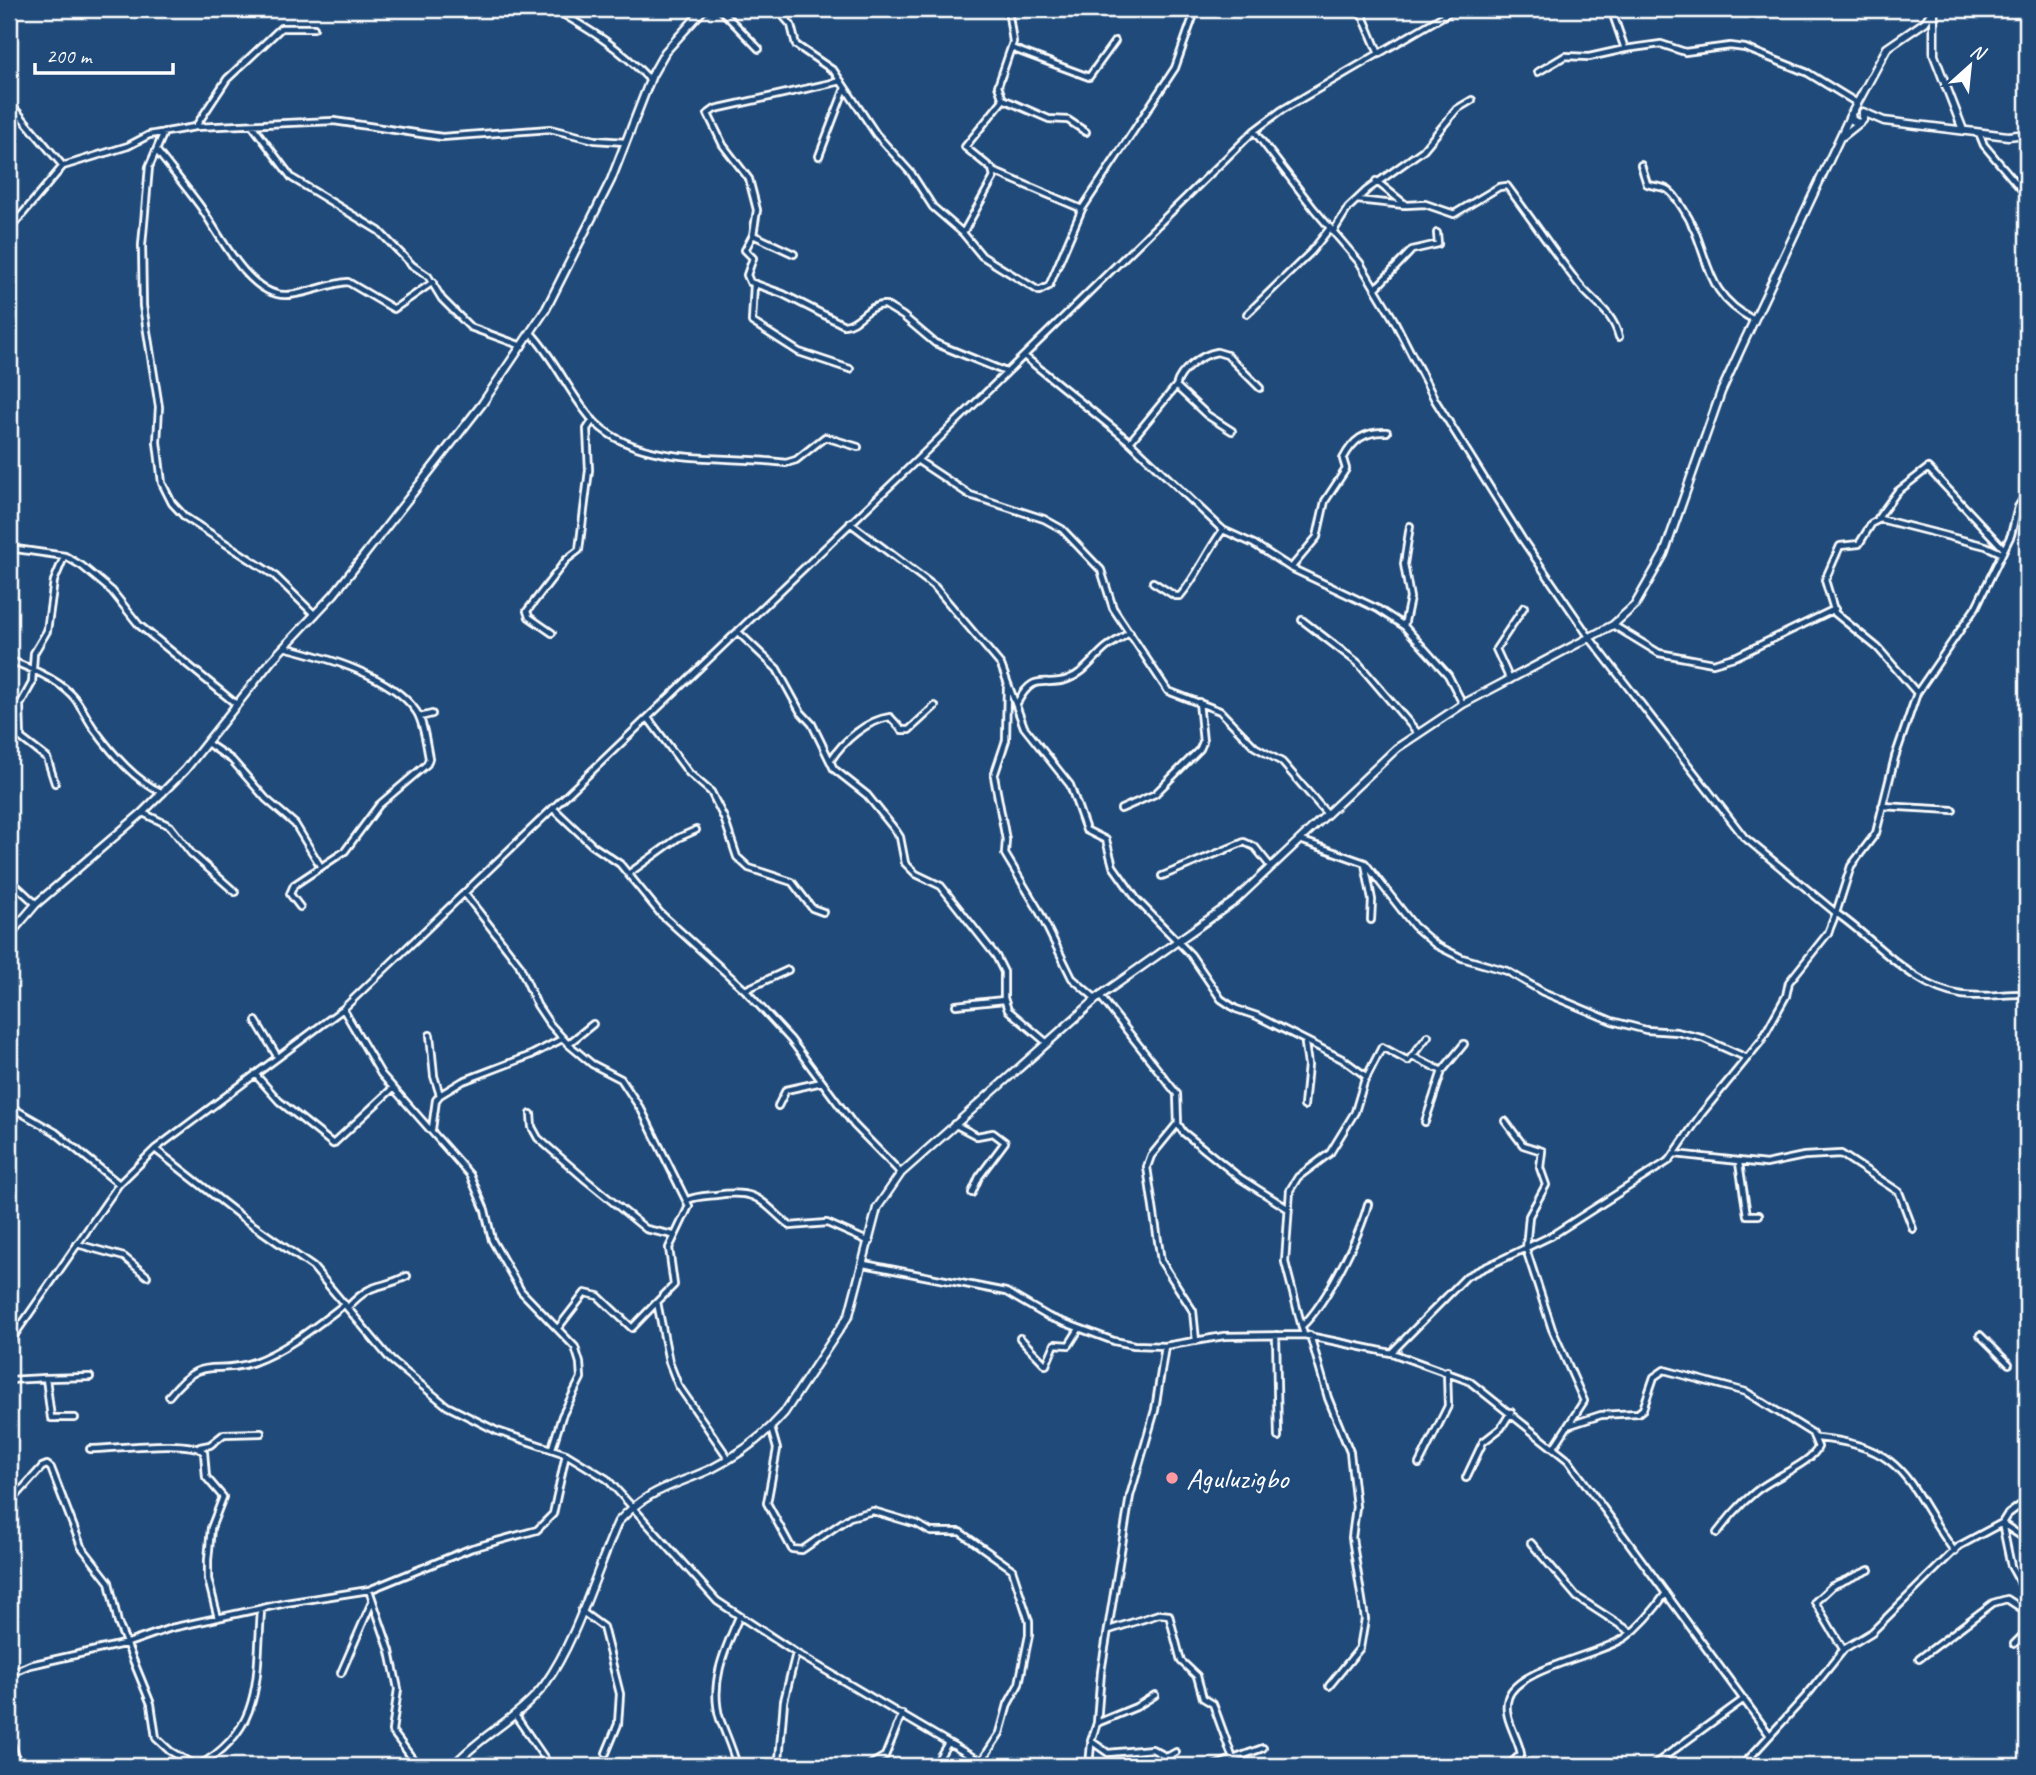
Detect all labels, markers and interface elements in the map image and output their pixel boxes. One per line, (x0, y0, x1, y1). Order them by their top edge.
scale bar (35, 32, 173, 76)
north arrow (1934, 32, 2004, 102)
text: N (1967, 38, 1991, 67)
text: 200 m (46, 43, 93, 69)
place label: Aguluzigbo (1186, 1459, 1290, 1497)
marker: Aguluzigbo (1164, 1470, 1180, 1486)

